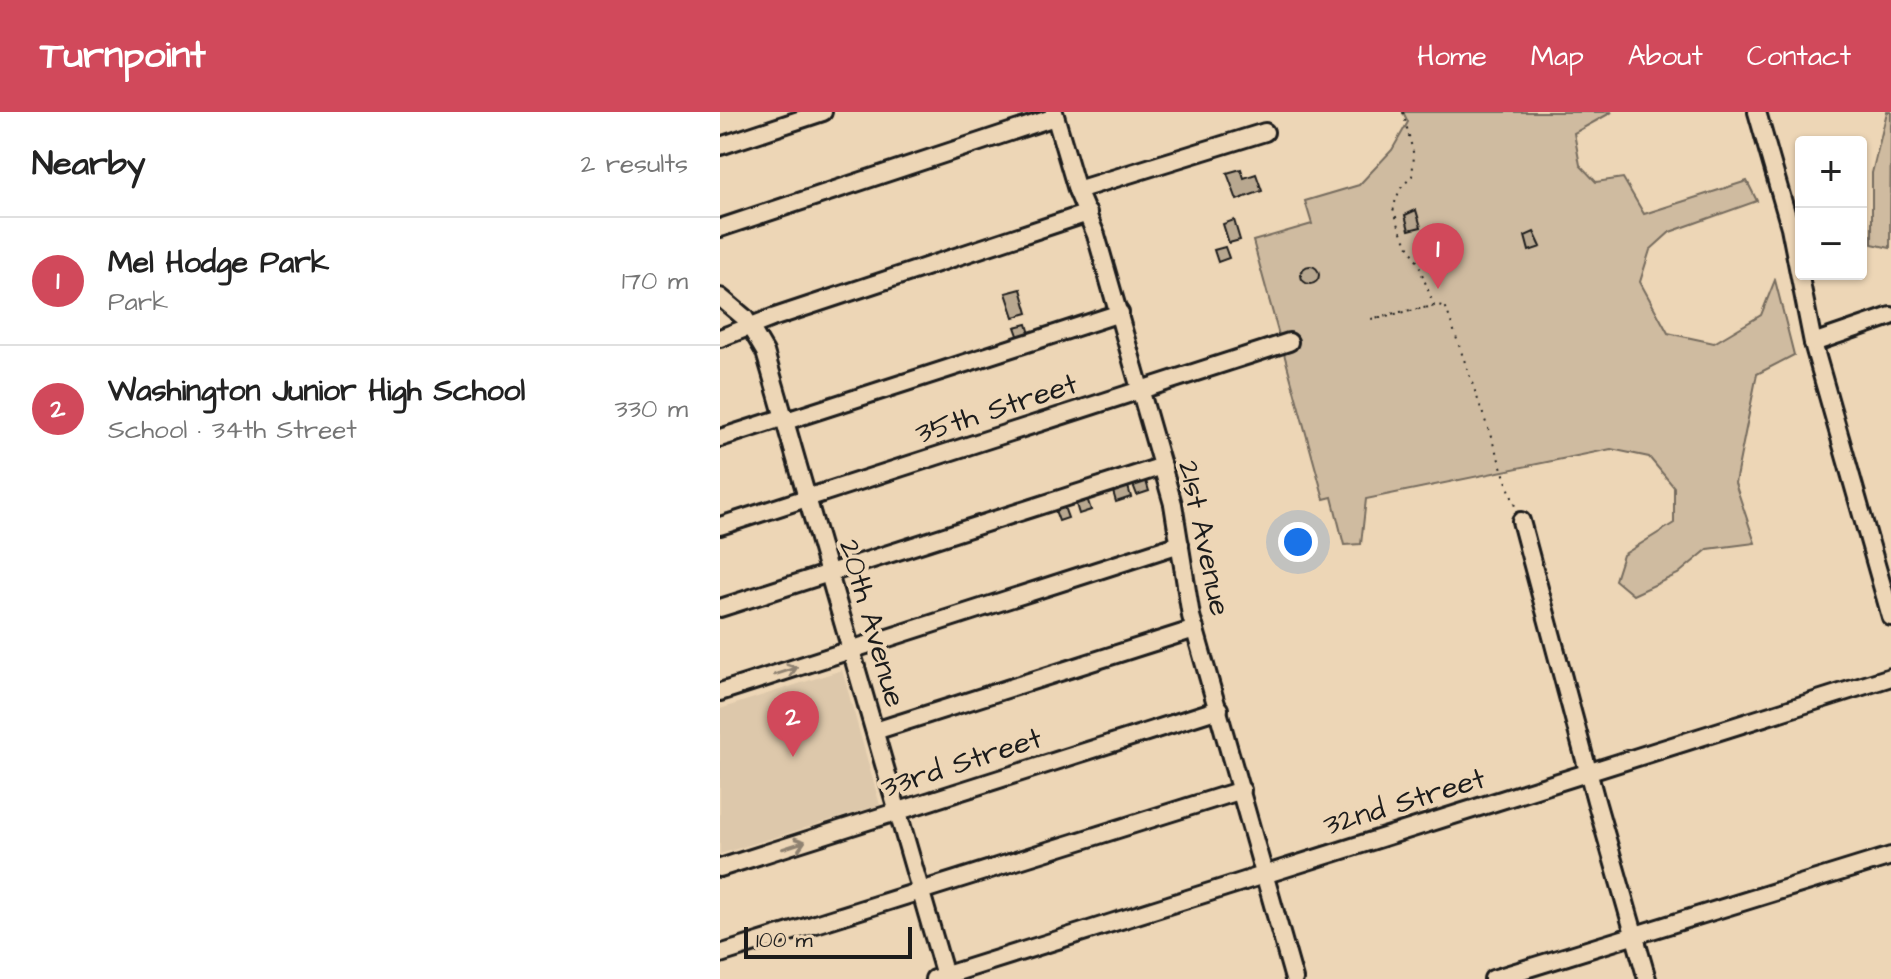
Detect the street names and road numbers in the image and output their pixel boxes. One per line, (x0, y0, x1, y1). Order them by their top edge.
street label: 35th Street (910, 363, 1083, 455)
street label: 21st Avenue (1167, 457, 1241, 620)
street label: 20th Avenue (828, 535, 916, 712)
street label: 33rd Street (875, 717, 1047, 809)
street label: 32nd Street (1318, 757, 1490, 847)

